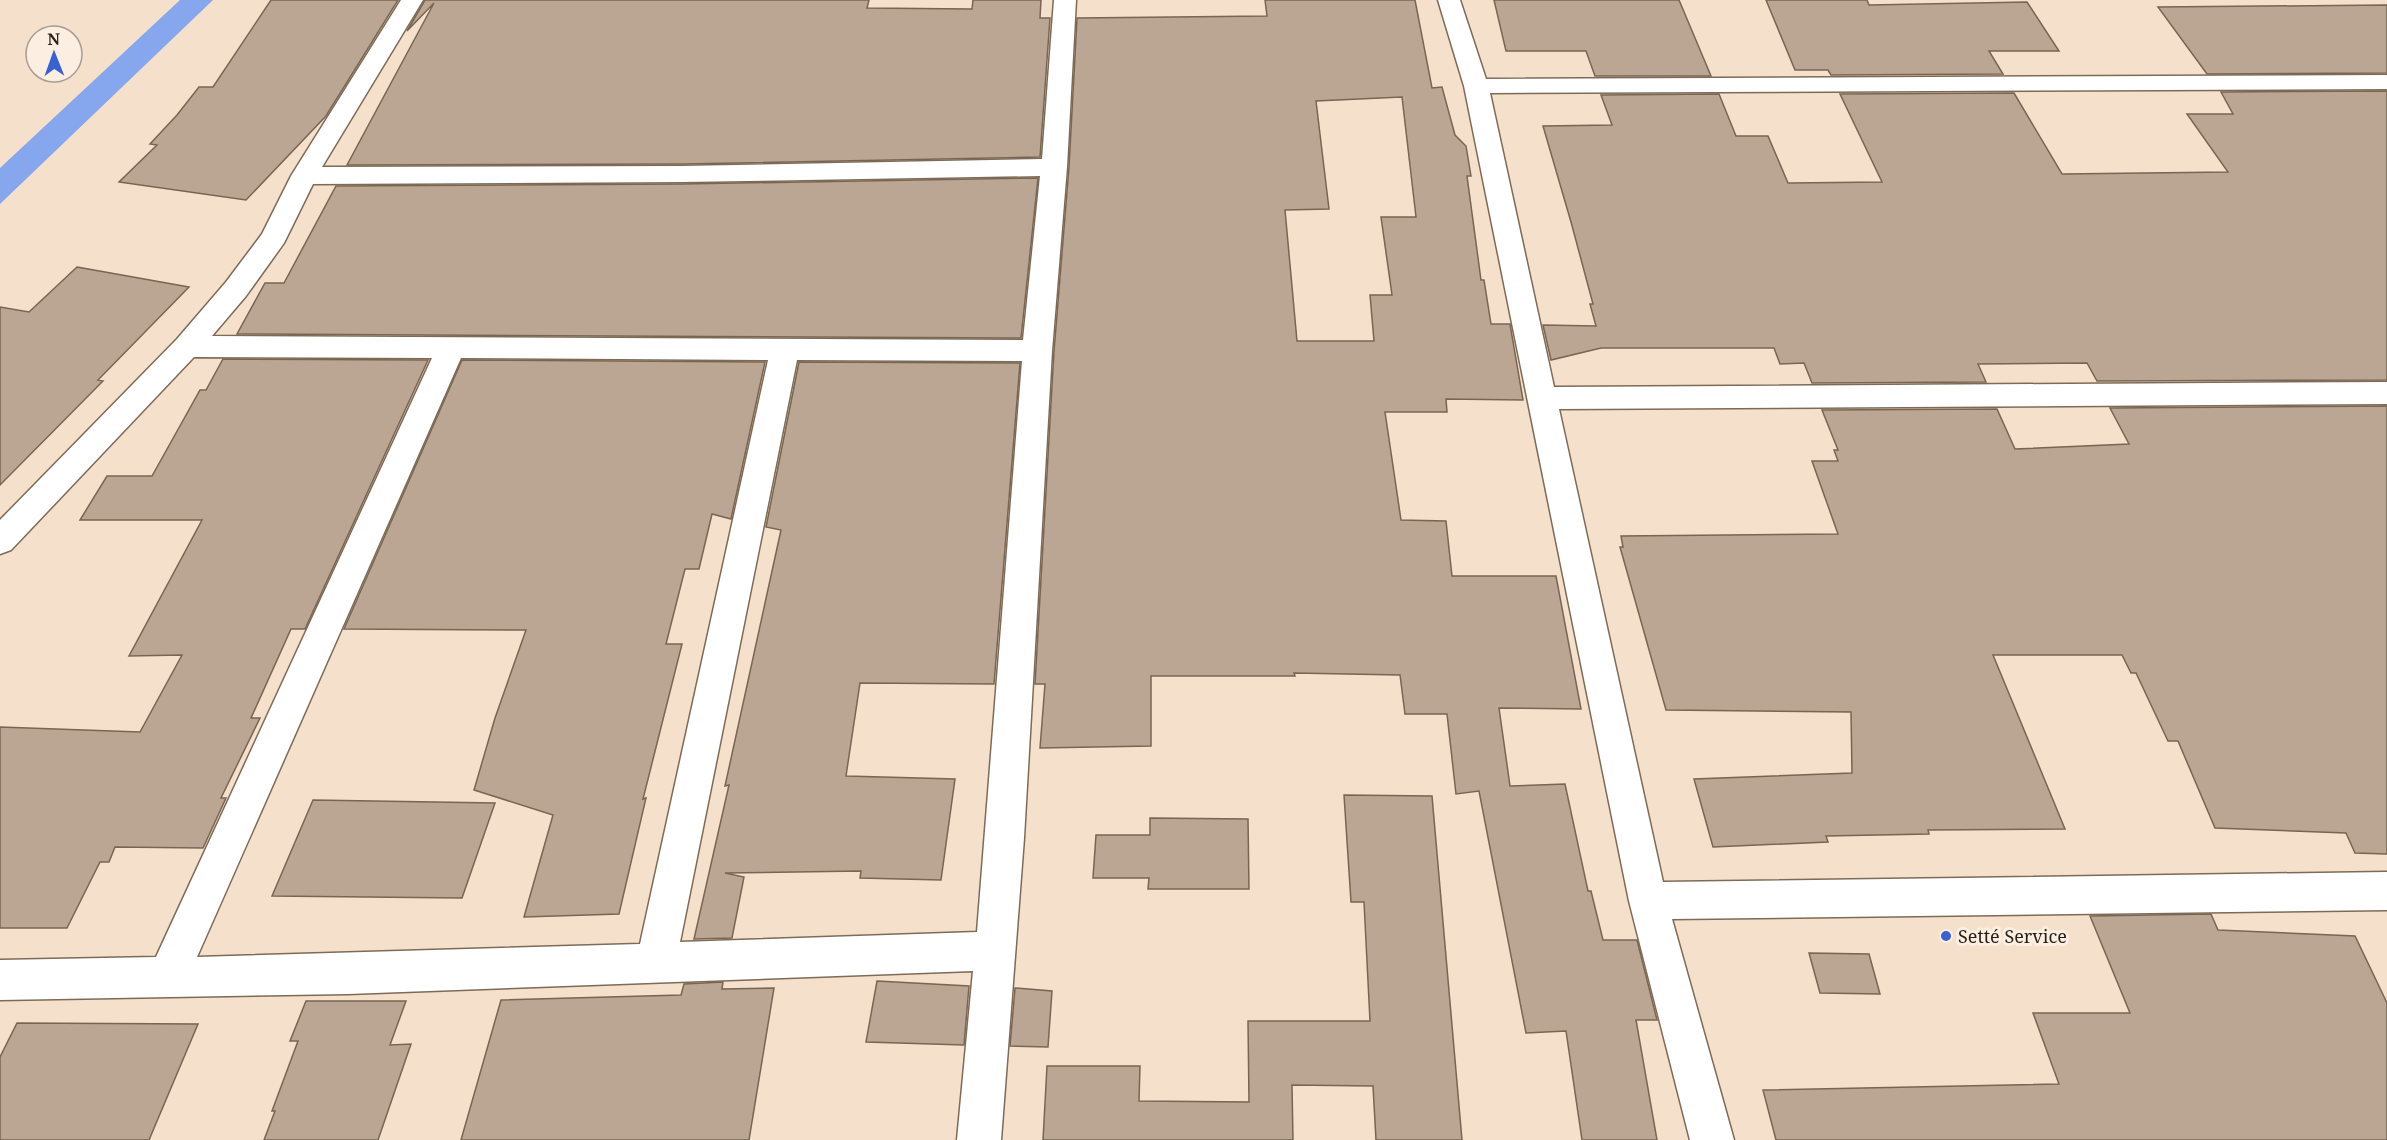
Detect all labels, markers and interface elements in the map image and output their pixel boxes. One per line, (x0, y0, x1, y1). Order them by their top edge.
north arrow (24, 24, 84, 84)
text: N (47, 28, 61, 50)
place label: Setté Service (1958, 924, 2067, 948)
marker: Setté Service (1939, 929, 1953, 943)

